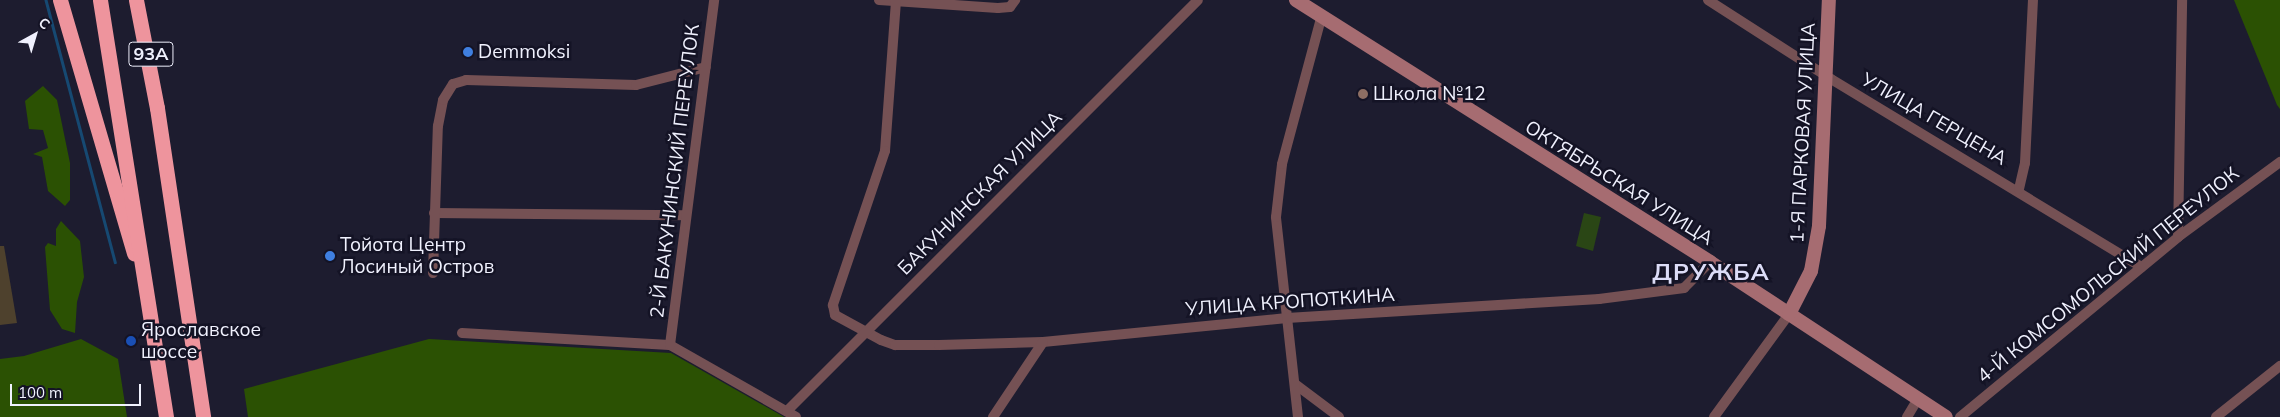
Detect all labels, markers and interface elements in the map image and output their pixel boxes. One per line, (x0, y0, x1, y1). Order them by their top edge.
north arrow (10, 10, 60, 60)
text: С (35, 13, 54, 33)
street label: 1-Я ПАРКОВАЯ УЛИЦА (1786, 22, 1820, 244)
street label: 2-Й БАКУНИНСКИЙ ПЕРЕУЛОК (646, 23, 704, 319)
road number: 93A (127, 39, 175, 70)
place label: Demmoksi (478, 41, 570, 63)
marker: Demmoksi (462, 46, 474, 58)
street label: УЛИЦА ГЕРЦЕНА (1857, 68, 2011, 170)
place label: Школа №12 (1373, 83, 1486, 105)
marker: Школа №12 (1357, 88, 1369, 100)
street label: БАКУНИНСКАЯ УЛИЦА (893, 106, 1067, 280)
street label: ОКТЯБРЬСКАЯ УЛИЦА (1521, 116, 1717, 250)
street label: 4-Й КОМСОМОЛЬСКИЙ ПЕРЕУЛОК (1973, 162, 2243, 388)
place label: Тойота Центр Лосиный Остров (340, 234, 494, 278)
marker: Тойота Центр Лосиный Остров (324, 250, 336, 262)
district label: ДРУЖБА (1651, 258, 1771, 286)
street label: УЛИЦА КРОПОТКИНА (1185, 283, 1395, 321)
place label: Ярославское шоссе (141, 319, 261, 363)
marker: Ярославское шоссе (125, 335, 137, 347)
scale bar (12, 374, 144, 406)
text: 100 m (18, 383, 62, 402)

